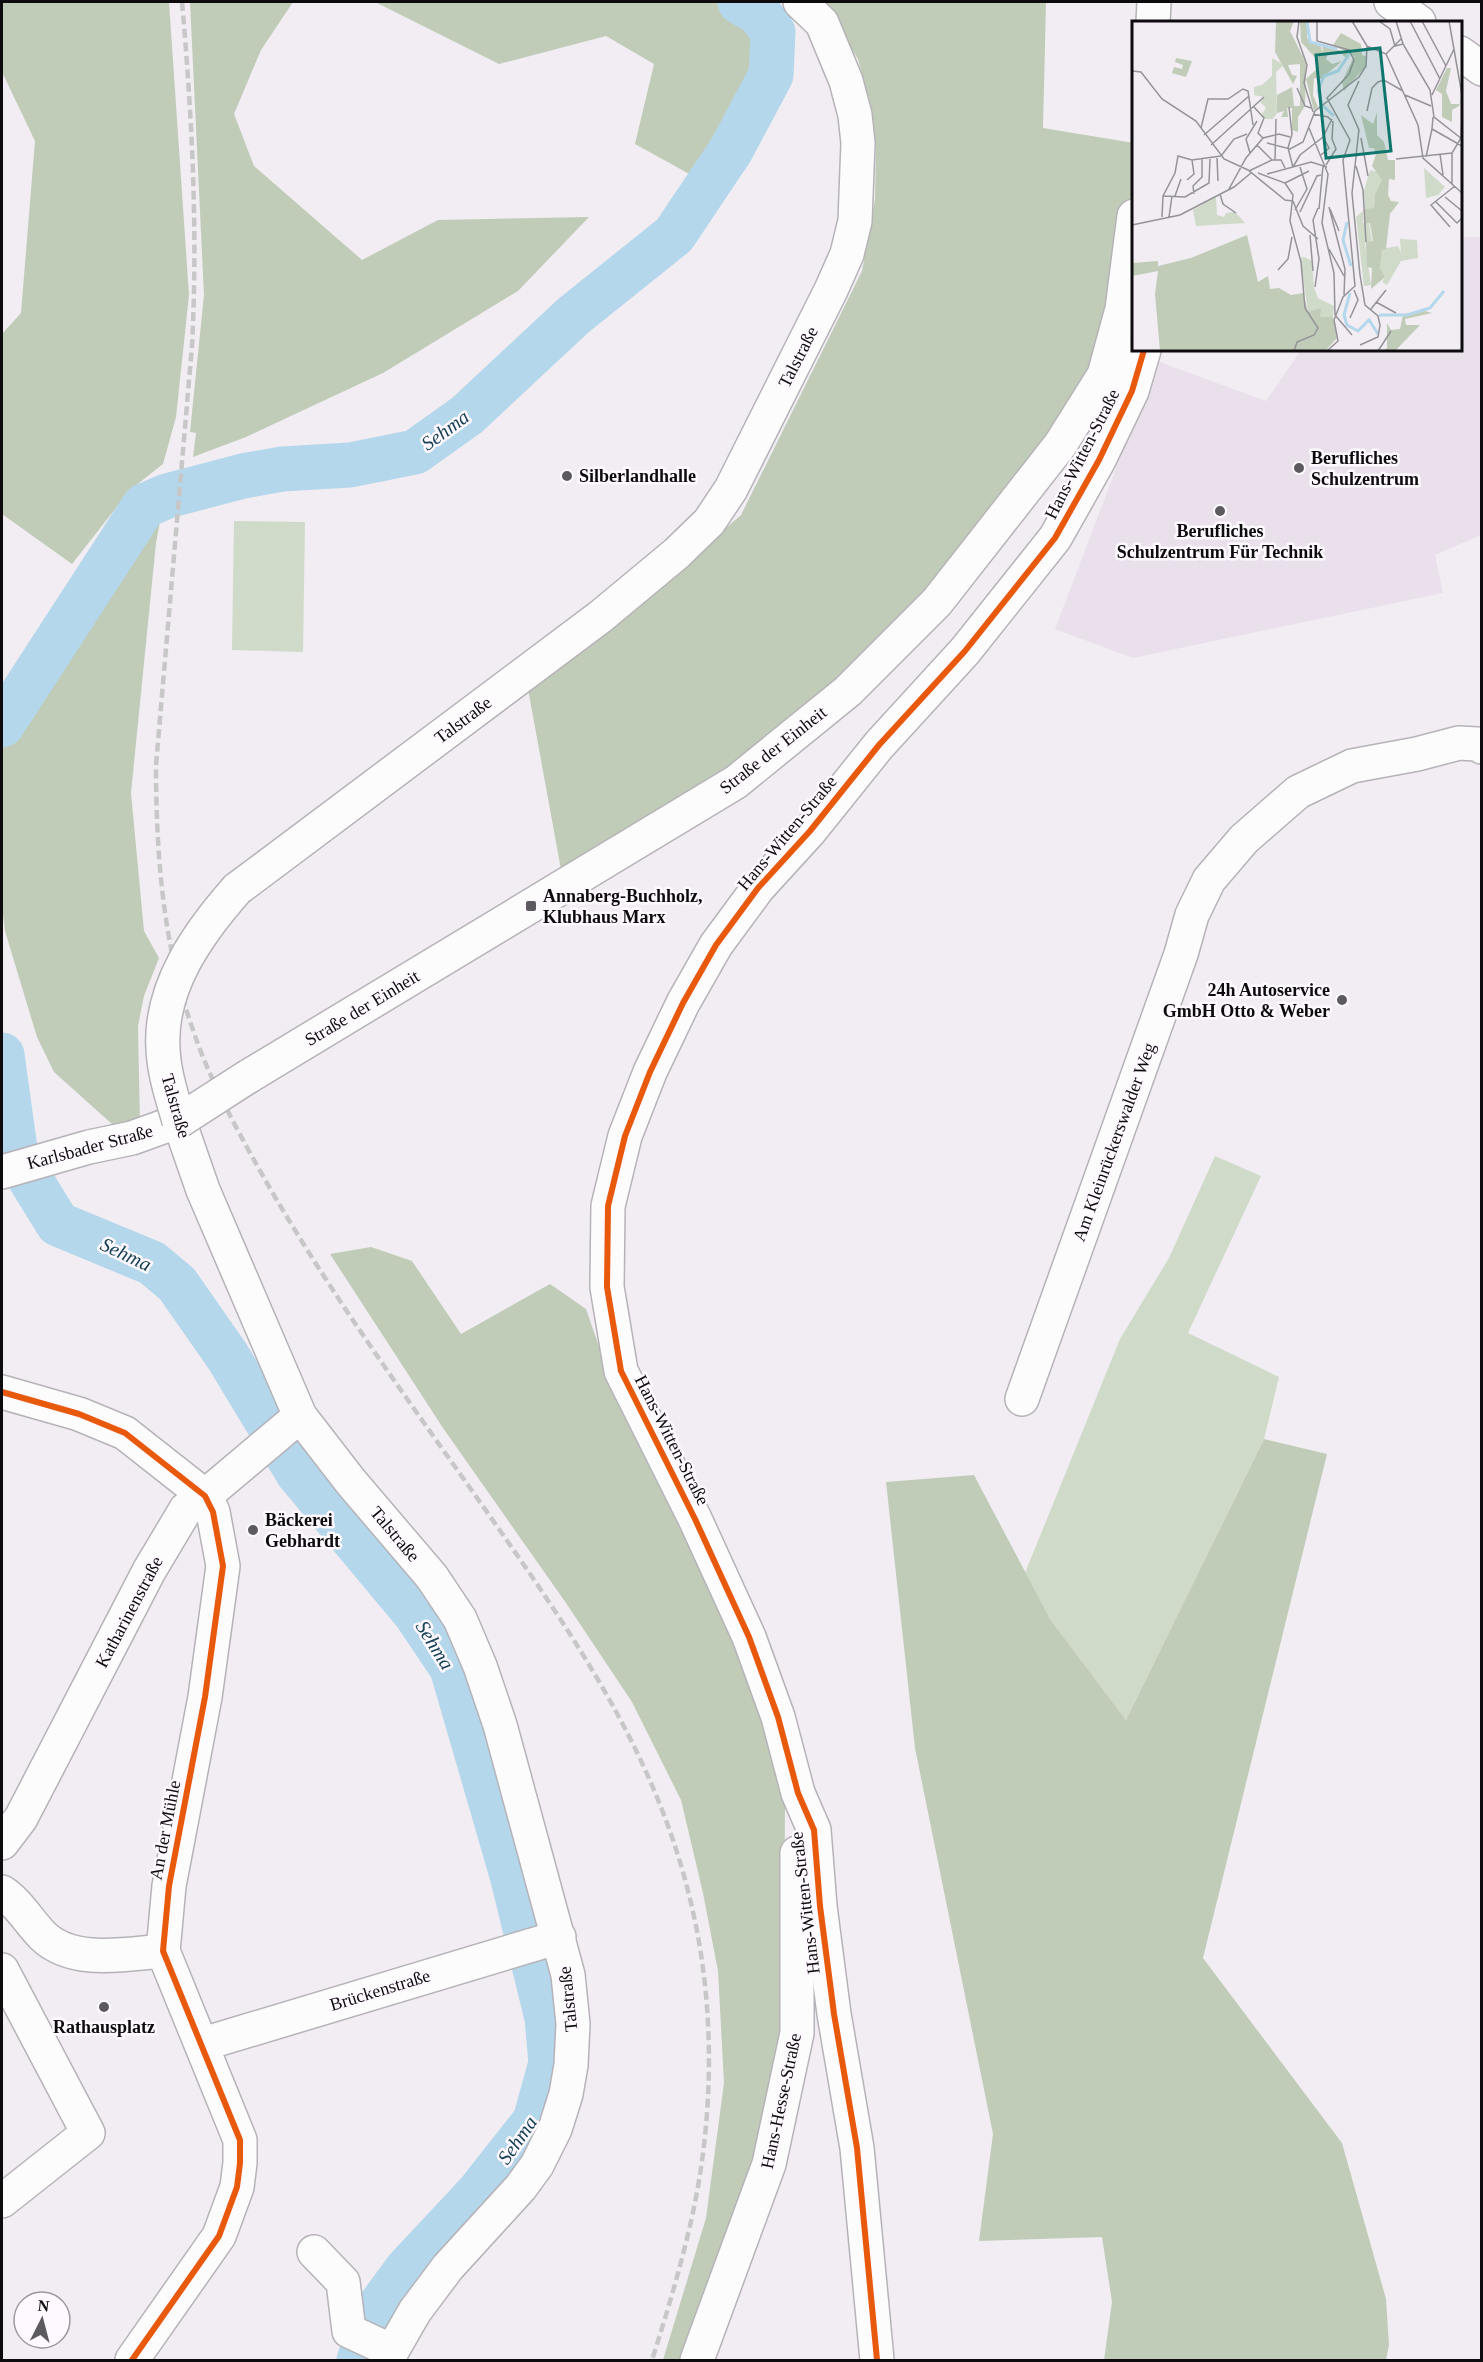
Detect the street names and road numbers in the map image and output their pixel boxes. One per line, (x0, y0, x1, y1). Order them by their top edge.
street label: Talstraße (774, 323, 822, 391)
street label: Hans-Witten-Straße (1041, 386, 1123, 522)
street label: Talstraße (431, 692, 495, 748)
street label: Straße der Einheit (716, 702, 830, 798)
street label: Hans-Witten-Straße (733, 772, 841, 894)
street label: Straße der Einheit (301, 966, 423, 1050)
street label: Am Kleinrückerswalder Weg (1069, 1040, 1159, 1244)
street label: Talstraße (157, 1072, 195, 1140)
street label: Karlsbader Straße (25, 1121, 155, 1173)
street label: Hans-Witten-Straße (631, 1372, 713, 1508)
street label: Talstraße (366, 1502, 424, 1566)
street label: Katharinenstraße (91, 1553, 167, 1671)
street label: An der Mühle (146, 1779, 184, 1881)
street label: Hans-Witten-Straße (786, 1831, 824, 1975)
street label: Brückenstraße (327, 1965, 433, 2015)
street label: Talstraße (555, 1965, 581, 2033)
street label: Hans-Hesse-Straße (757, 2031, 805, 2171)

